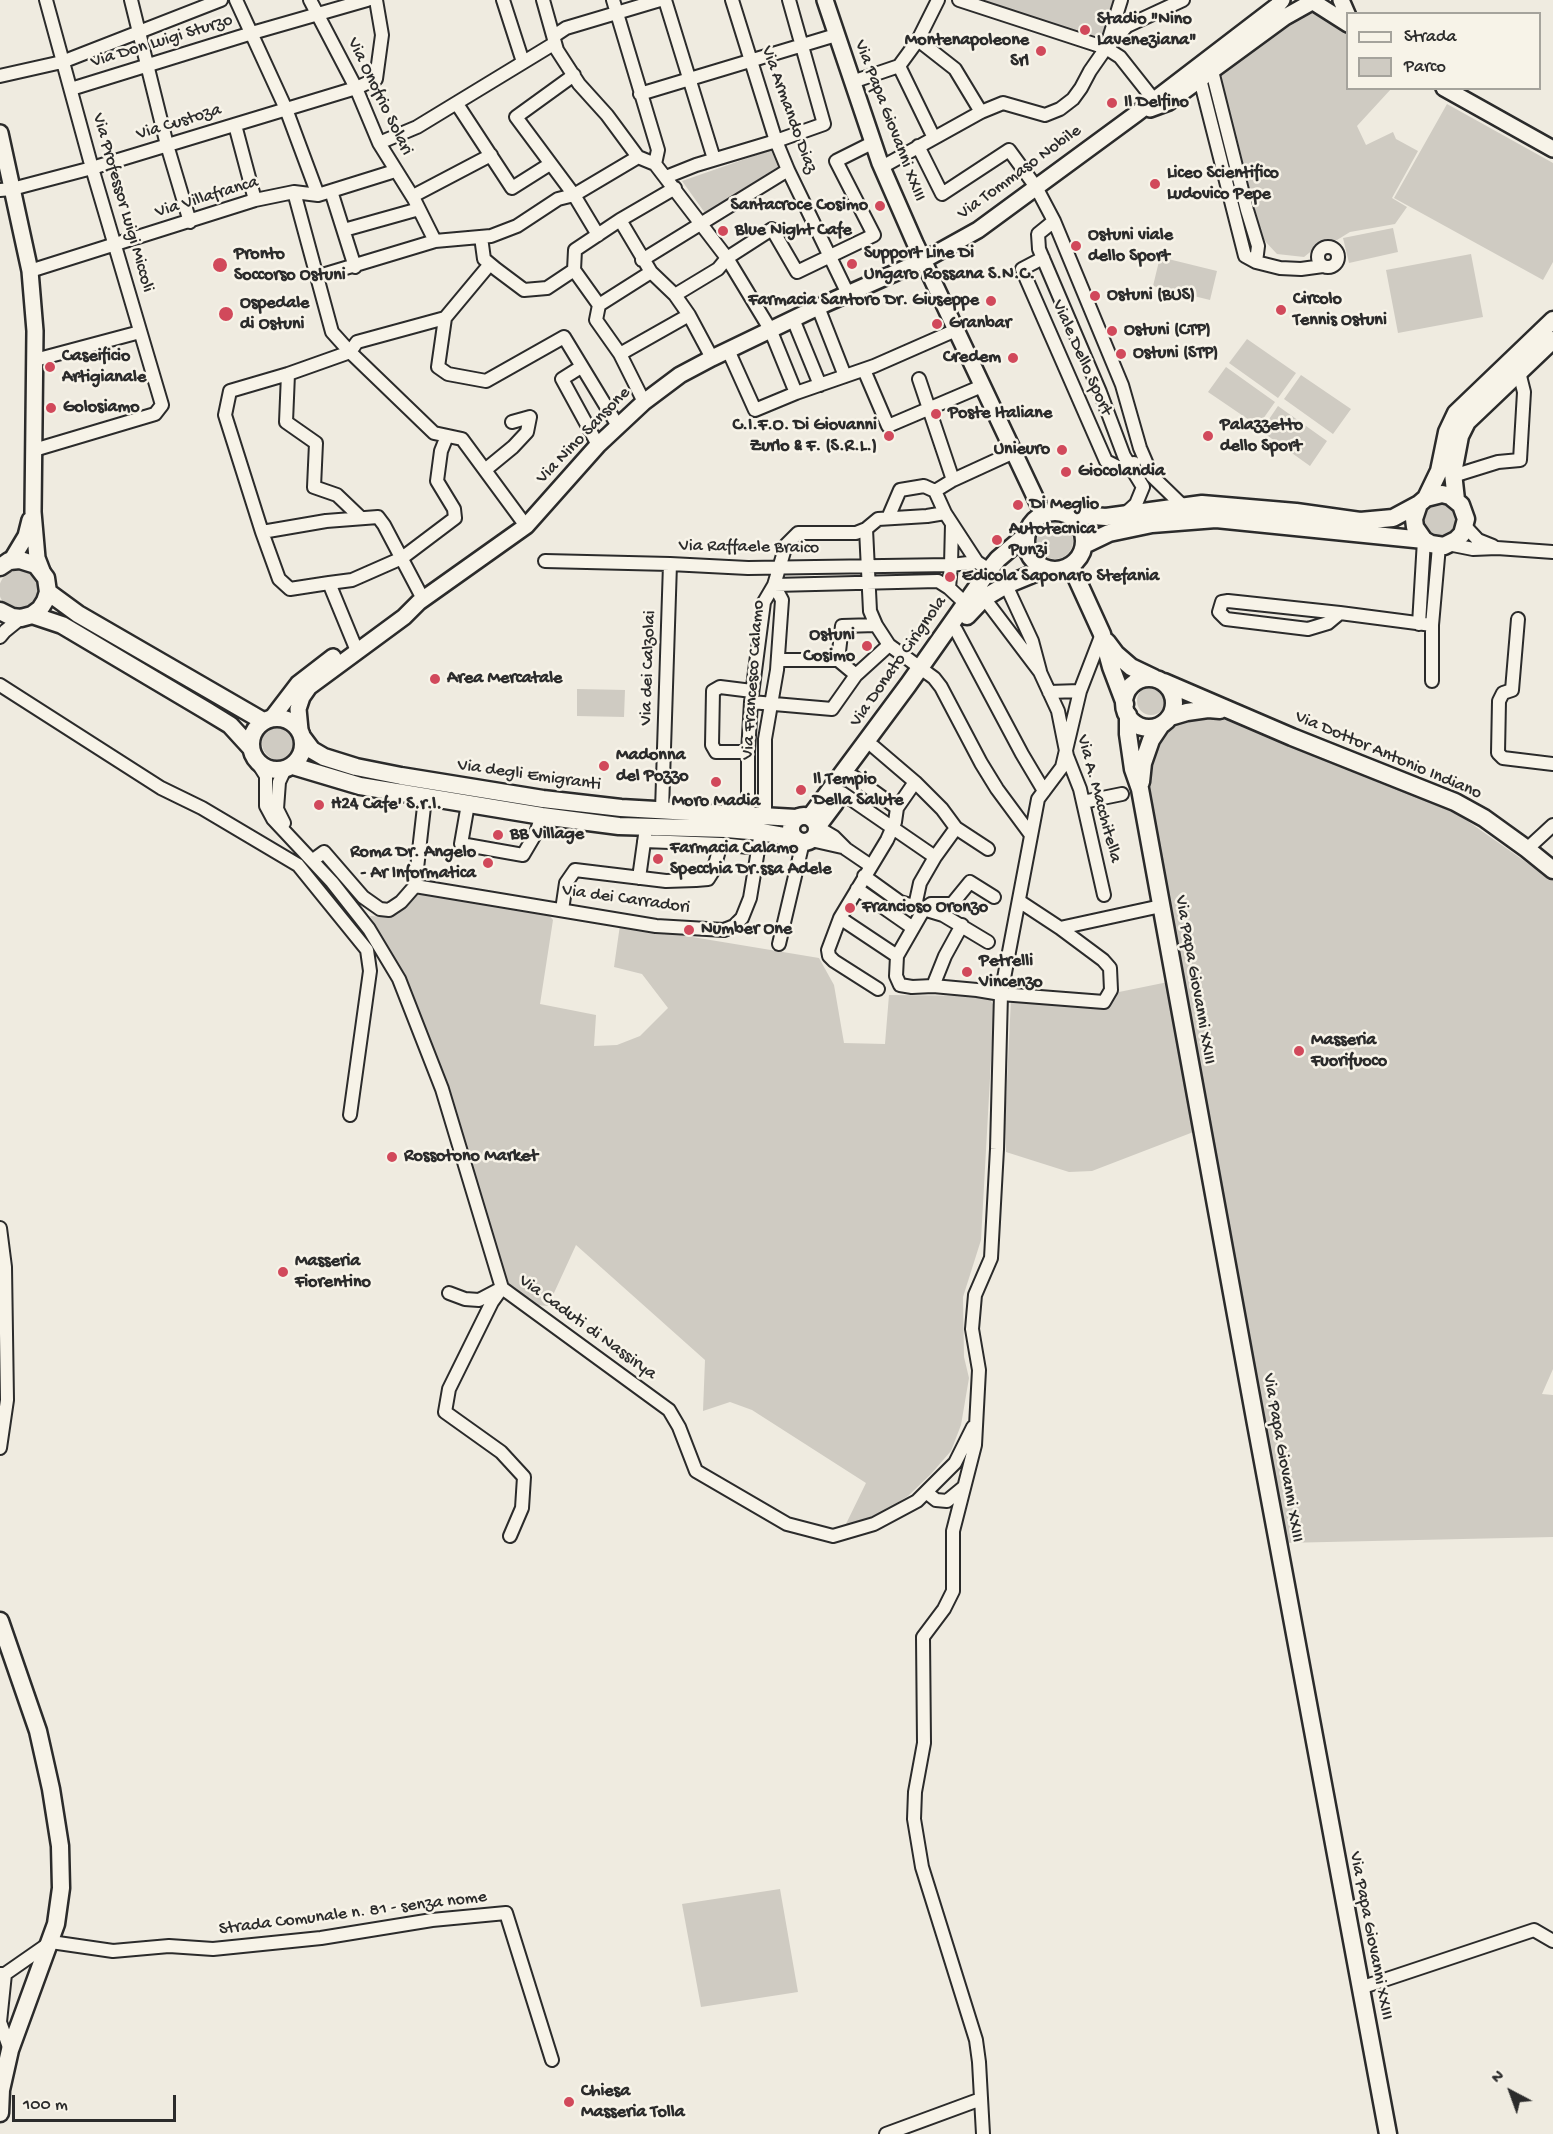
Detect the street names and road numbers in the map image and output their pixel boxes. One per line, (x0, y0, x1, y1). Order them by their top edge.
street label: Via Don Luigi Sturzo (88, 10, 236, 74)
street label: Via Onofrio Solari (341, 35, 417, 159)
street label: Via Papa Giovanni XXIII (848, 37, 930, 205)
street label: Via Armando Diaz (755, 43, 821, 177)
street label: Via Custoza (134, 100, 224, 146)
street label: Via Professor Luigi Miccoli (86, 111, 158, 295)
street label: Via Tommaso Nobile (954, 121, 1086, 225)
street label: Via Villafranca (153, 172, 261, 224)
street label: Viale Dello Sport (1046, 297, 1116, 419)
street label: Via Nino Sansone (532, 383, 636, 489)
street label: Via Raffaele Braico (679, 536, 819, 560)
street label: Via Donato Cirignola (846, 592, 952, 732)
street label: Via Francesco Calamo (738, 599, 770, 761)
street label: Via dei Calzolai (636, 610, 662, 726)
street label: Via Dottor Antonio Indiano (1291, 707, 1485, 805)
street label: Via A. Macchitella (1071, 733, 1125, 865)
street label: Via degli Emigranti (456, 755, 602, 797)
street label: Via dei Carradori (561, 880, 691, 920)
street label: Via Papa Giovanni XXIII (1169, 894, 1219, 1066)
street label: Via Caduti di Nassirya (514, 1271, 660, 1385)
street label: Via Papa Giovanni XXIII (1257, 1372, 1307, 1544)
street label: Via Papa Giovanni XXIII (1343, 1850, 1397, 2022)
street label: Strada Comunale n. 81 - senza nome (218, 1887, 488, 1941)

